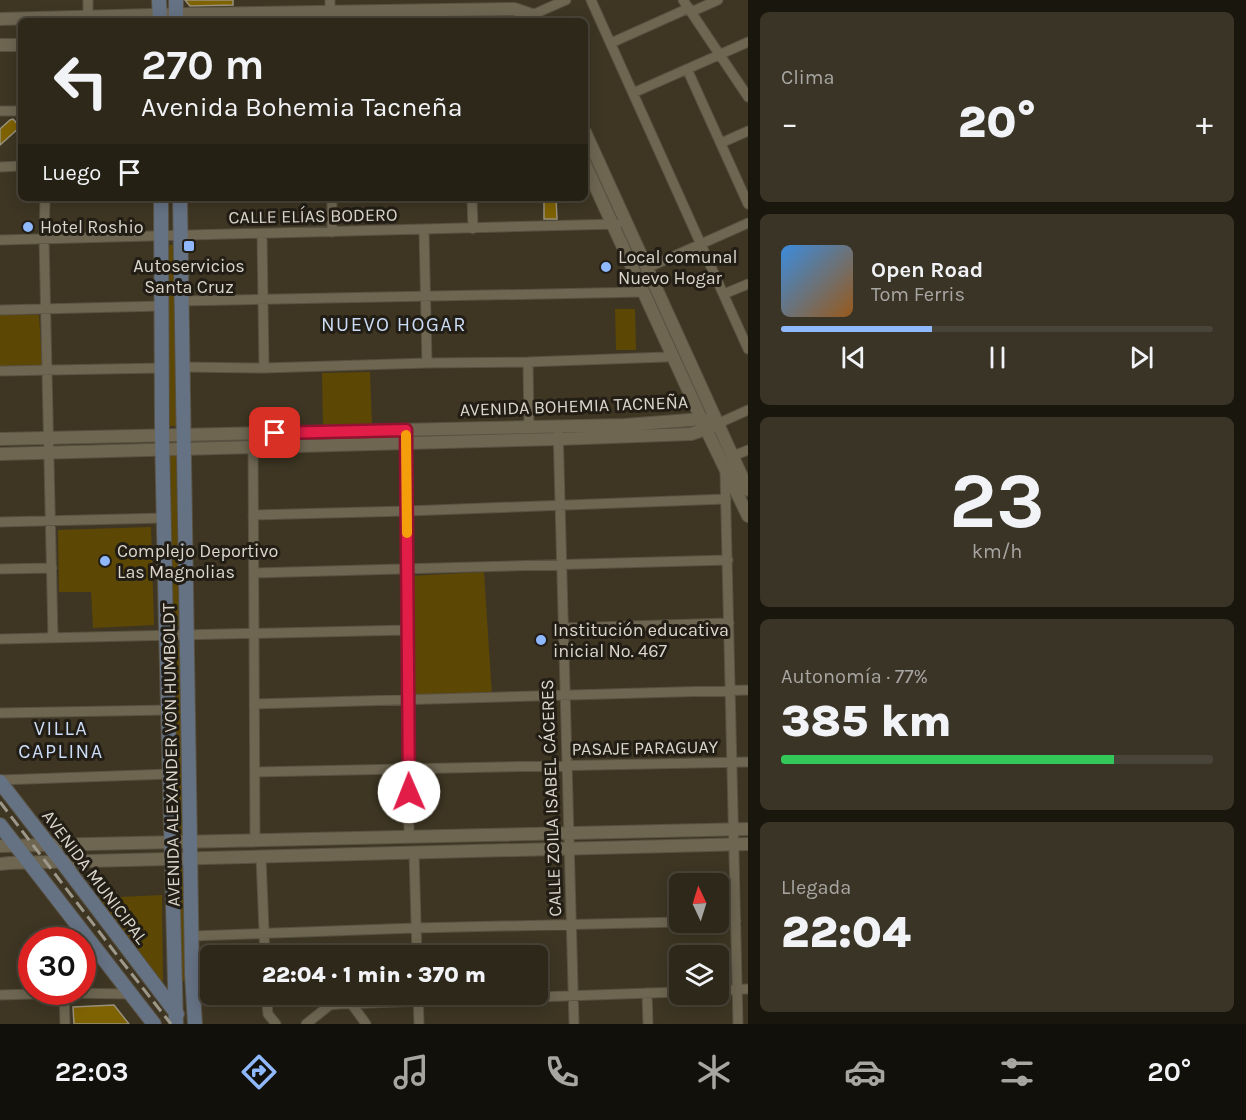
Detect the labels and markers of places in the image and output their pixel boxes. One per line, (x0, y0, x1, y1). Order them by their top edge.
place label: Hotel Roshio (40, 216, 144, 238)
marker: Hotel Roshio (21, 220, 35, 234)
marker: Autoservicios Santa Cruz (182, 239, 196, 253)
place label: Local comunal Nuevo Hogar (618, 246, 737, 289)
place label: Autoservicios Santa Cruz (133, 255, 245, 298)
marker: Local comunal Nuevo Hogar (599, 260, 613, 274)
pin (249, 407, 300, 458)
place label: Complejo Deportivo Las Magnolias (117, 540, 278, 583)
marker: Complejo Deportivo Las Magnolias (98, 554, 112, 568)
place label: Institución educativa inicial No. 467 (553, 619, 729, 662)
marker: Institución educativa inicial No. 467 (534, 633, 548, 647)

